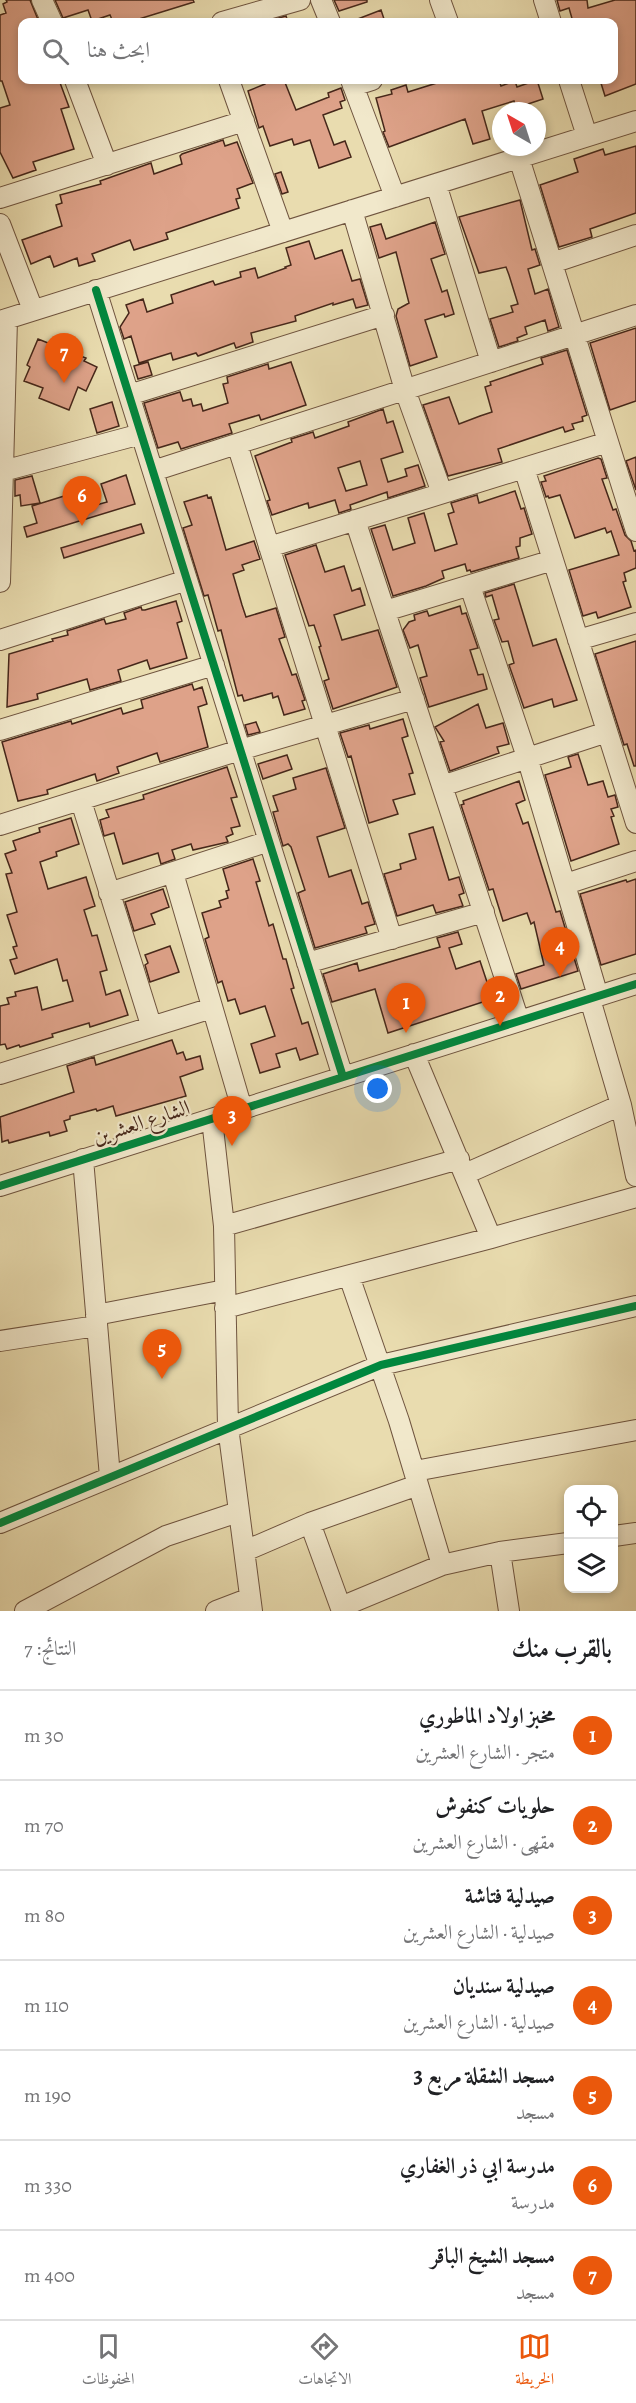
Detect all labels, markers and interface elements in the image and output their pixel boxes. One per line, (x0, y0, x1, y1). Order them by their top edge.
search box (18, 18, 618, 84)
icon: search (39, 35, 72, 68)
text: ابحث هنا (87, 35, 150, 65)
north arrow (492, 102, 546, 156)
pin: 7 (44, 334, 84, 383)
pin: 6 (62, 476, 101, 526)
pin: 4 (540, 928, 580, 977)
pin: 2 (480, 976, 520, 1026)
pin: 1 (386, 984, 426, 1033)
your location (363, 1074, 392, 1103)
street label: الشارع العشرين (89, 1093, 195, 1155)
pin: 3 (212, 1096, 252, 1146)
pin: 5 (142, 1330, 182, 1379)
map controls (564, 1485, 618, 1593)
button: locate (564, 1485, 618, 1539)
button: layers (564, 1539, 618, 1593)
text: بالقرب منك (511, 1631, 612, 1666)
text: النتائج: 7 (24, 1635, 76, 1662)
text: مخبز اولاد الماطوري (419, 1701, 555, 1731)
text: 30 m (24, 1722, 64, 1749)
text: 1 (589, 1722, 596, 1749)
text: متجر · الشارع العشرين (415, 1739, 555, 1766)
text: حلويات كنفوش (435, 1791, 555, 1821)
text: 70 m (24, 1812, 64, 1839)
text: 2 (588, 1812, 597, 1839)
text: مقهى · الشارع العشرين (412, 1829, 555, 1856)
text: صيدلية فتاشة (465, 1881, 555, 1911)
text: 80 m (24, 1902, 65, 1929)
text: 3 (588, 1902, 597, 1929)
text: صيدلية · الشارع العشرين (403, 1919, 555, 1946)
text: صيدلية سنديان (453, 1971, 555, 2001)
text: 110 m (24, 1992, 69, 2019)
text: 4 (588, 1992, 597, 2019)
text: صيدلية · الشارع العشرين (403, 2009, 555, 2036)
text: مسجد الشقلة مربع 3 (413, 2061, 555, 2091)
text: 190 m (24, 2082, 71, 2109)
text: 5 (588, 2082, 597, 2109)
text: مسجد (516, 2099, 555, 2126)
text: مدرسة ابي ذر الغفاري (400, 2151, 555, 2181)
text: 330 m (24, 2172, 72, 2199)
text: 6 (588, 2172, 597, 2199)
text: مدرسة (511, 2189, 555, 2216)
text: مسجد الشيخ الباقر (431, 2241, 555, 2271)
text: 400 m (24, 2262, 75, 2289)
text: 7 (588, 2262, 597, 2289)
text: مسجد (516, 2279, 555, 2306)
tab: المحفوظات (82, 2330, 135, 2394)
tab: الاتجاهات (298, 2330, 352, 2394)
tab: الخريطة (515, 2330, 554, 2394)

